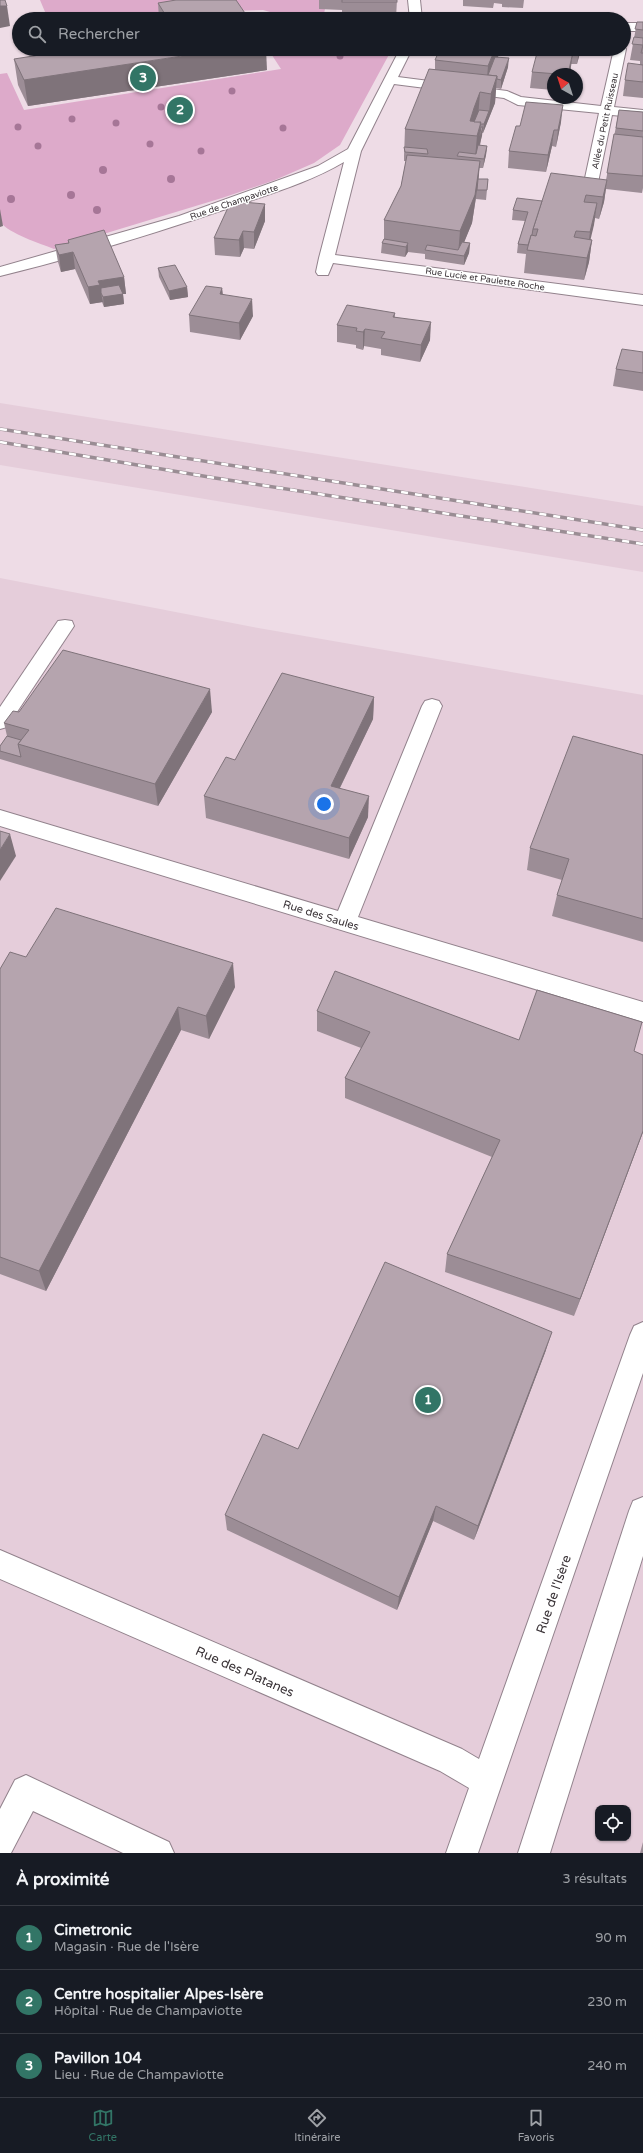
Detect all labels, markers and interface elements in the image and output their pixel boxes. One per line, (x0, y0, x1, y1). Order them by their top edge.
search box (12, 12, 631, 56)
icon: search (26, 23, 48, 45)
text: Rechercher (58, 25, 140, 43)
pin: 3 (130, 63, 156, 93)
north arrow (547, 68, 583, 104)
street label: Allée du Petit Ruisseau (590, 72, 621, 170)
pin: 2 (167, 95, 193, 125)
street label: Rue de Champaviotte (189, 182, 280, 223)
street label: Rue Lucie et Paulette Roche (425, 266, 545, 293)
your location (314, 794, 334, 814)
street label: Rue des Saules (281, 898, 360, 933)
pin: 1 (415, 1385, 441, 1415)
street label: Rue de l'Isère (533, 1553, 575, 1636)
street label: Rue des Platanes (193, 1643, 296, 1701)
map controls (595, 1805, 631, 1841)
button: locate (595, 1805, 631, 1841)
text: À proximité (16, 1869, 109, 1890)
text: 3 résultats (563, 1871, 627, 1887)
text: Cimetronic (54, 1921, 132, 1939)
text: 1 (25, 1930, 33, 1946)
text: 90 m (595, 1930, 627, 1946)
text: Magasin · Rue de l'Isère (54, 1939, 199, 1955)
text: Centre hospitalier Alpes-Isère (54, 1985, 264, 2003)
text: 2 (25, 1994, 33, 2010)
text: 230 m (587, 1994, 627, 2010)
text: Hôpital · Rue de Champaviotte (54, 2003, 242, 2019)
text: Pavillon 104 (54, 2049, 142, 2067)
text: 3 (25, 2058, 33, 2074)
text: 240 m (587, 2058, 627, 2074)
text: Lieu · Rue de Champaviotte (54, 2067, 224, 2083)
tab: Carte (89, 2107, 117, 2144)
tab: Itinéraire (294, 2107, 341, 2144)
tab: Favoris (518, 2107, 554, 2144)

